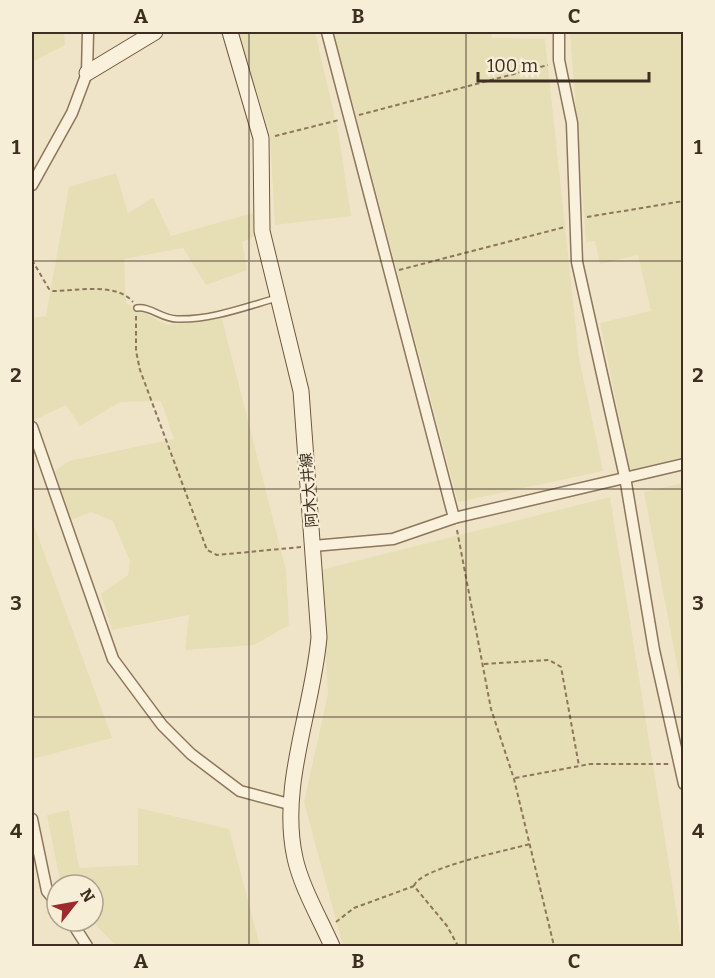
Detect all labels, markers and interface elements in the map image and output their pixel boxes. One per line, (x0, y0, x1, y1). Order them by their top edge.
text: A (134, 4, 149, 28)
text: B (352, 4, 365, 28)
text: C (568, 4, 580, 28)
scale bar (478, 45, 649, 83)
text: 100 m (487, 55, 538, 77)
text: 1 (12, 135, 21, 159)
text: 1 (694, 135, 703, 159)
text: 2 (10, 363, 22, 387)
text: 2 (692, 363, 704, 387)
street label: 阿木大井線 (297, 452, 321, 528)
text: 3 (10, 591, 22, 615)
text: 3 (692, 591, 704, 615)
text: 4 (10, 819, 22, 843)
text: 4 (692, 819, 704, 843)
north arrow (45, 873, 105, 933)
text: N (76, 885, 99, 906)
text: A (134, 949, 149, 973)
text: B (352, 949, 365, 973)
text: C (568, 949, 580, 973)

